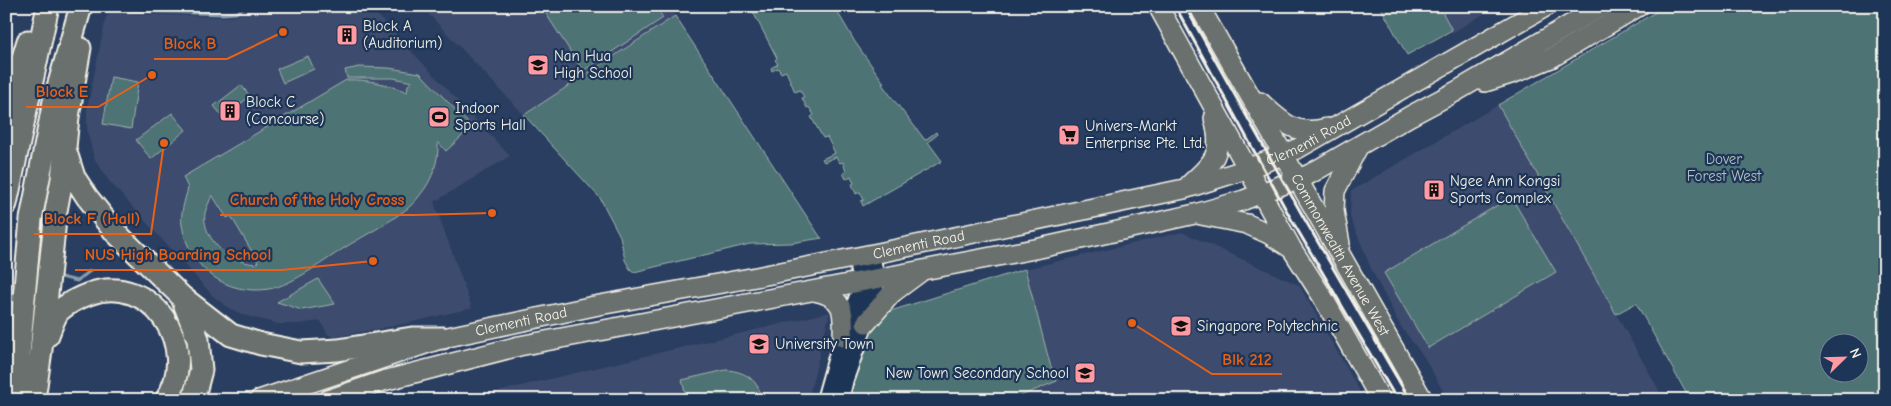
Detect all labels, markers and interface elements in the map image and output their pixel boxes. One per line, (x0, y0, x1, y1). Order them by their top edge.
place label: Block A (Auditorium) (363, 17, 442, 52)
building icon: Block A (Auditorium) (335, 23, 359, 47)
callout: Block B (154, 28, 227, 59)
text: Block B (164, 35, 217, 53)
place label: Nan Hua High School (554, 47, 632, 82)
school or university icon: Nan Hua High School (526, 53, 550, 77)
callout: Block E (26, 76, 98, 107)
text: Block E (36, 83, 89, 101)
place label: Block C (Concourse) (246, 93, 324, 128)
building icon: Block C (Concourse) (218, 99, 242, 123)
place label: Indoor Sports Hall (455, 99, 526, 134)
sports icon: Indoor Sports Hall (427, 105, 451, 129)
street label: Clementi Road (1263, 111, 1354, 169)
place label: Univers-Markt Enterprise Pte. Ltd. (1085, 117, 1204, 152)
supermarket icon: Univers-Markt Enterprise Pte. Ltd. (1057, 123, 1081, 147)
park label: Dover Forest West (1687, 150, 1762, 185)
street label: Commonwealth Avenue West (1287, 170, 1394, 339)
place label: Ngee Ann Kongsi Sports Complex (1450, 172, 1560, 207)
building icon: Ngee Ann Kongsi Sports Complex (1422, 178, 1446, 202)
callout: Church of the Holy Cross (220, 184, 414, 215)
text: Church of the Holy Cross (230, 191, 404, 209)
callout: Block F (Hall) (34, 203, 151, 234)
text: Block F (Hall) (44, 210, 140, 228)
street label: Clementi Road (871, 226, 966, 263)
callout: NUS High Boarding School (75, 239, 282, 270)
text: NUS High Boarding School (85, 246, 271, 264)
street label: Clementi Road (474, 303, 569, 340)
school or university icon: Singapore Polytechnic (1169, 314, 1193, 338)
place label: Singapore Polytechnic (1197, 317, 1338, 335)
school or university icon: University Town (747, 332, 771, 356)
north arrow (1818, 334, 1868, 384)
place label: University Town (775, 335, 874, 353)
callout: Blk 212 (1212, 343, 1282, 374)
text: N (1846, 346, 1865, 361)
text: Blk 212 (1222, 351, 1272, 369)
school or university icon: New Town Secondary School (1073, 361, 1097, 385)
place label: New Town Secondary School (886, 364, 1069, 382)

